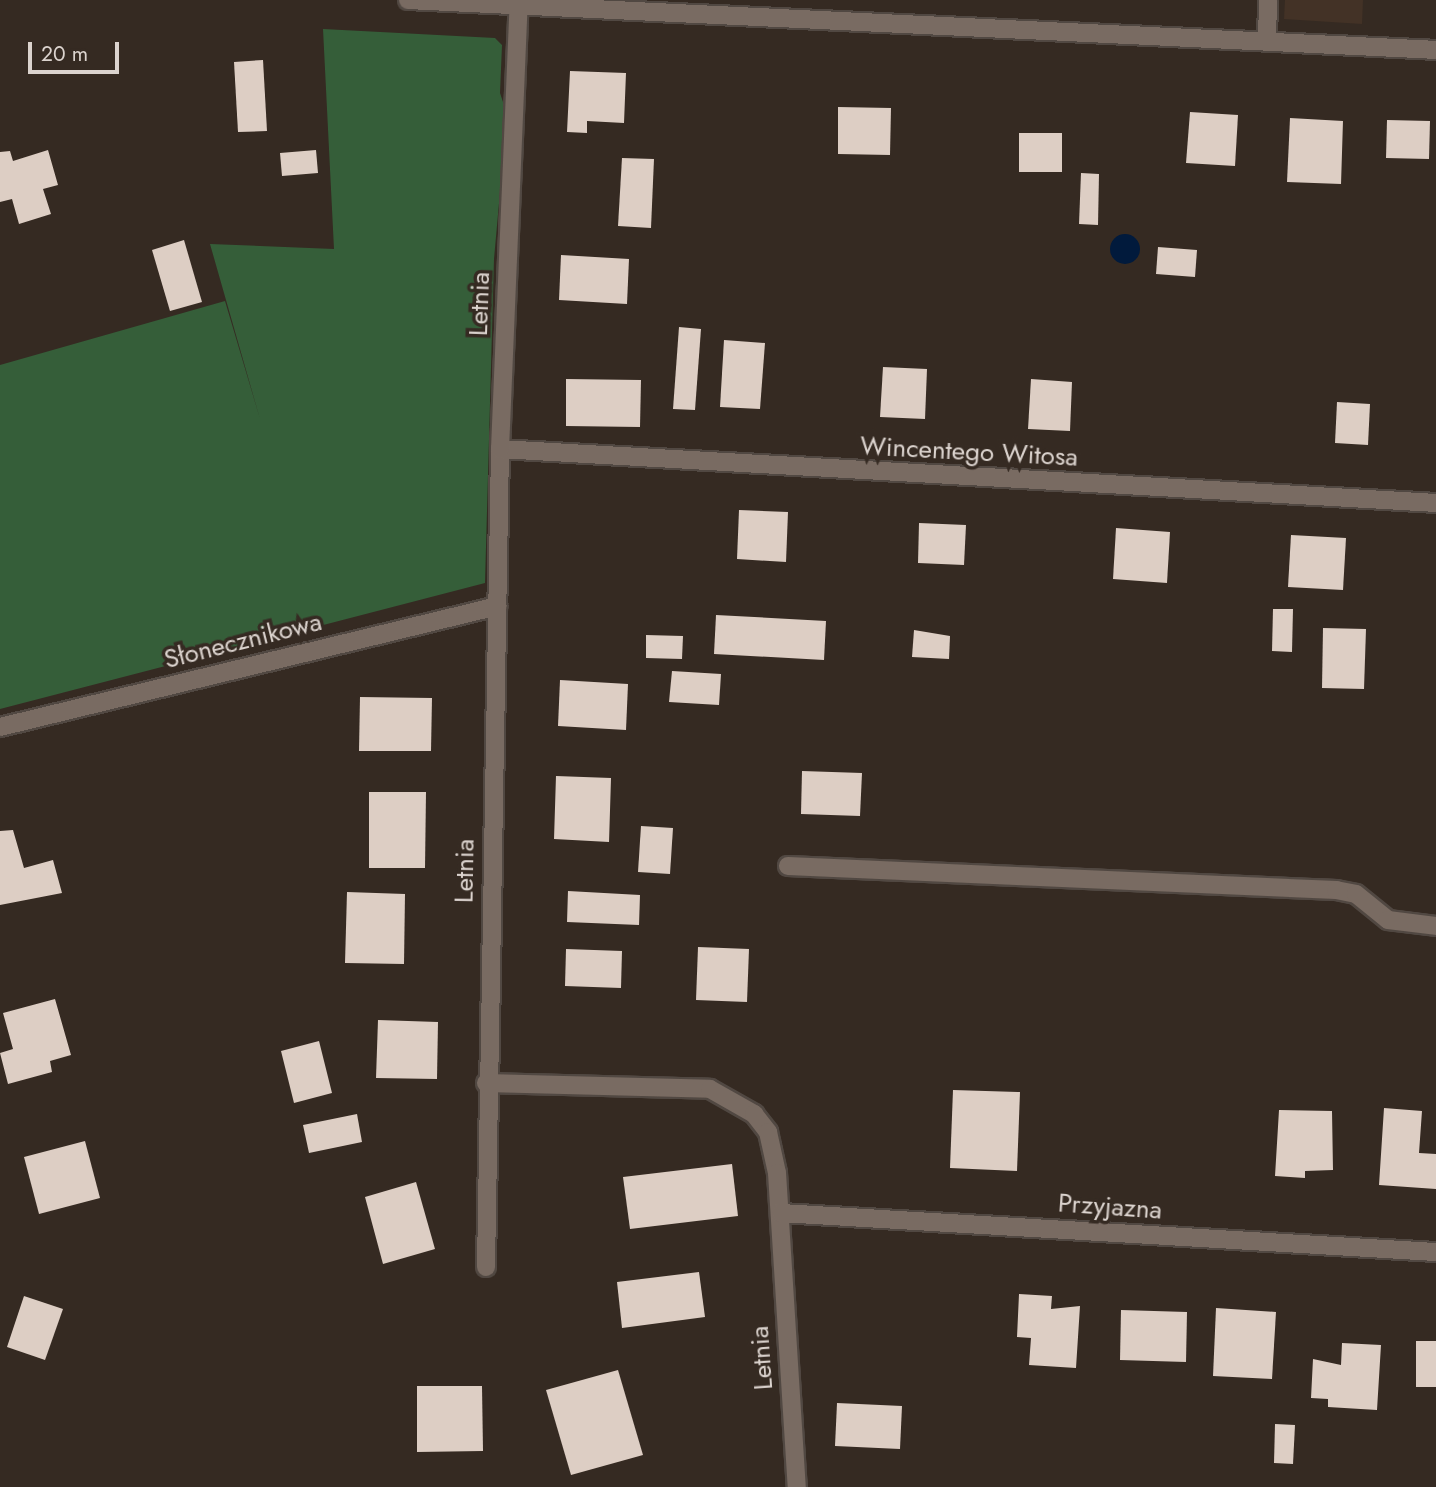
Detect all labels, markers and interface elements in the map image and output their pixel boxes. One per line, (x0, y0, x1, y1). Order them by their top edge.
scale bar (32, 28, 122, 72)
text: 20 m (41, 39, 88, 69)
street label: Letnia (463, 271, 497, 337)
street label: Wincentego Witosa (859, 431, 1079, 473)
street label: Słonecznikowa (161, 606, 325, 676)
street label: Letnia (449, 839, 481, 903)
street label: Przyjazna (1057, 1188, 1163, 1226)
street label: Letnia (744, 1325, 780, 1391)

